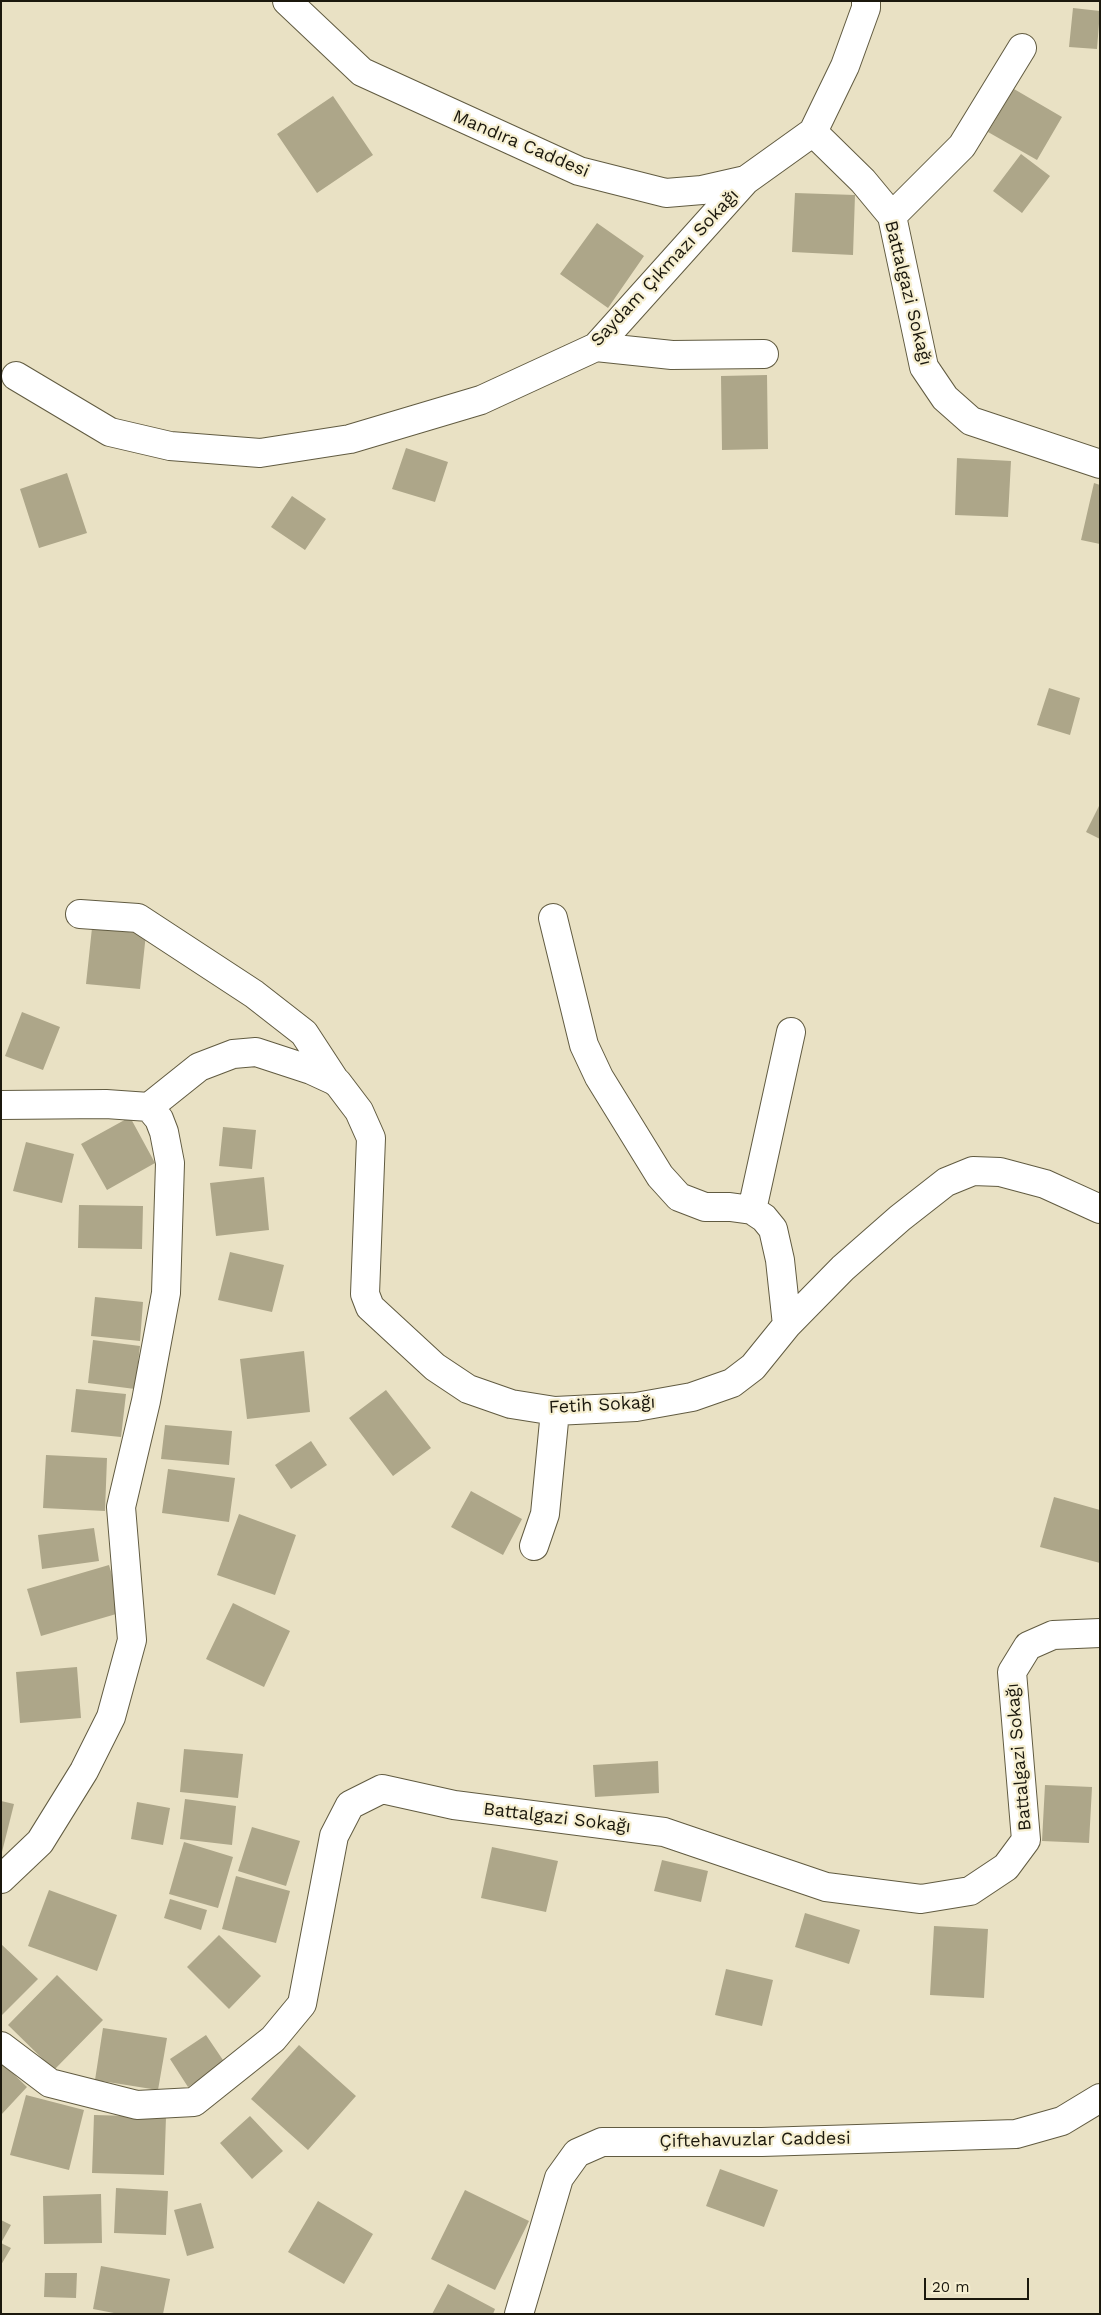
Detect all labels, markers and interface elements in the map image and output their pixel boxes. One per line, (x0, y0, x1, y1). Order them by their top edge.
street label: Mandıra Caddesi (450, 106, 592, 182)
street label: Saydam Çıkmazı Sokağı (586, 185, 744, 351)
street label: Battalgazi Sokağı (880, 218, 936, 368)
street label: Fetih Sokağı (548, 1391, 656, 1419)
street label: Battalgazi Sokağı (1002, 1682, 1036, 1832)
street label: Battalgazi Sokağı (482, 1798, 632, 1838)
street label: Çiftehavuzlar Caddesi (659, 2128, 851, 2152)
scale bar (926, 2268, 1031, 2300)
text: 20 m (932, 2278, 970, 2296)

